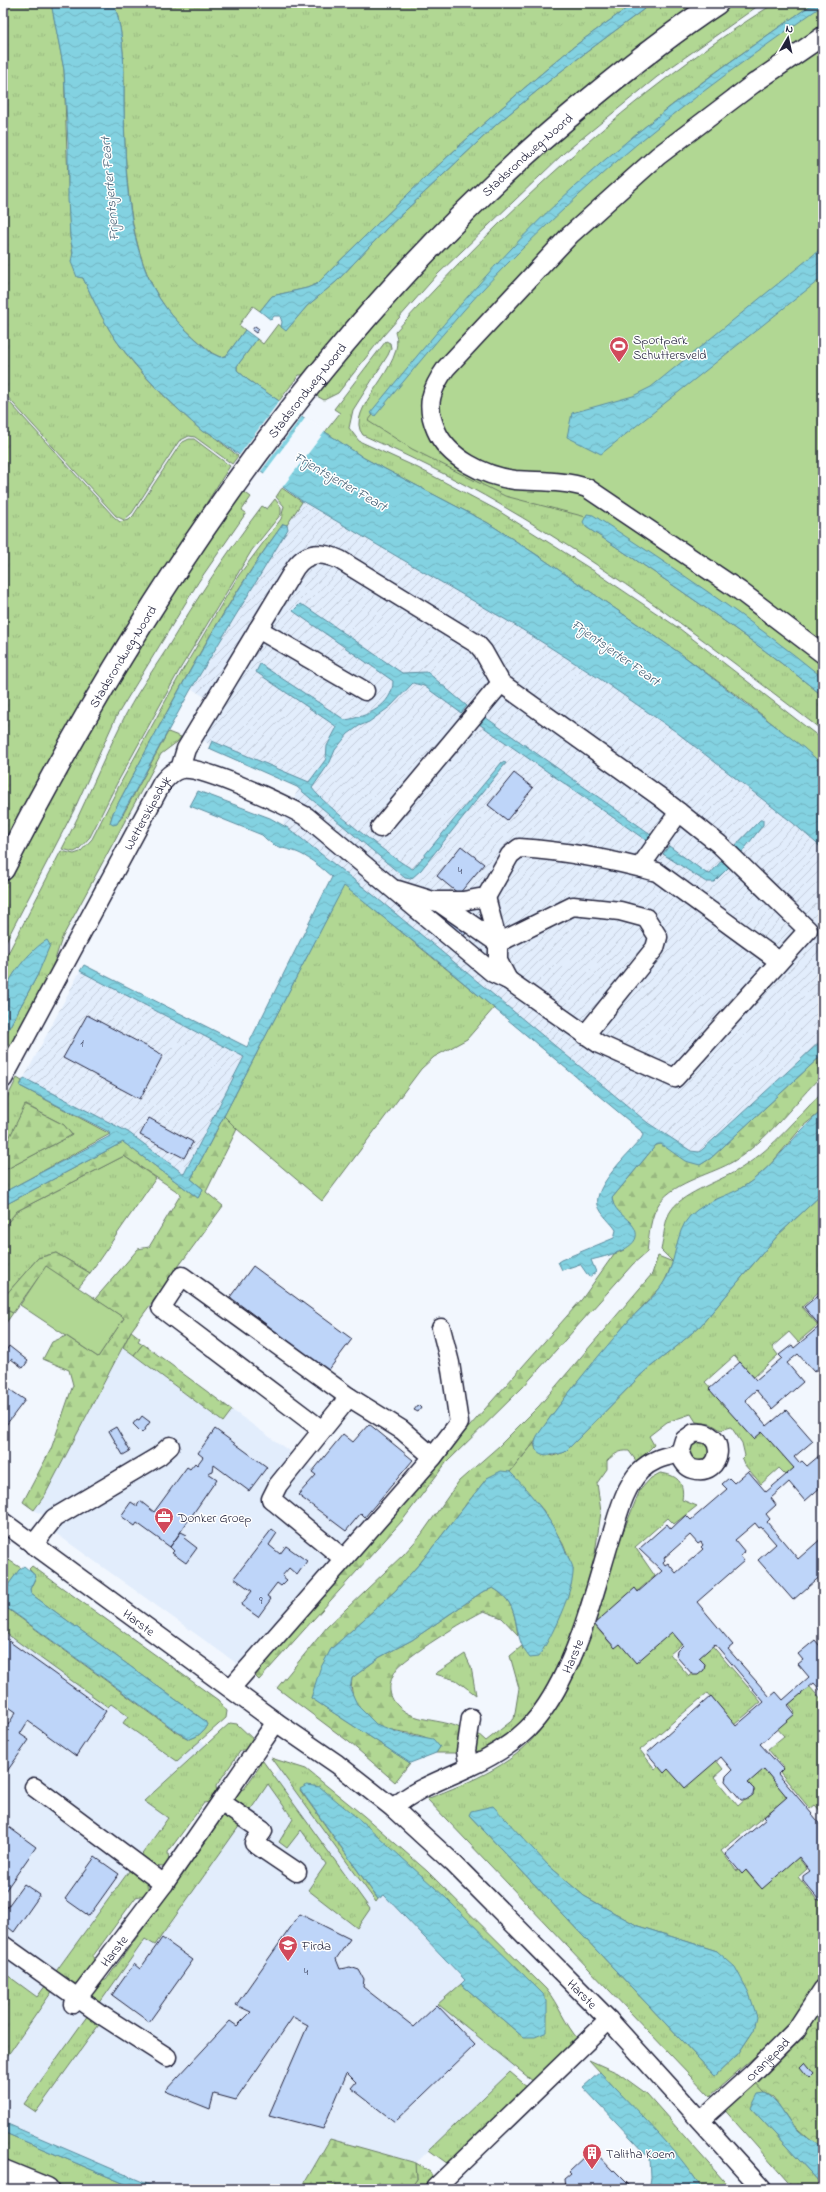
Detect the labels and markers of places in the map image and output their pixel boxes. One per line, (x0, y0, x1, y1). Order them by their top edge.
place label: Sportpark Schuttersveld (633, 331, 707, 365)
sports icon: Sportpark Schuttersveld (608, 335, 630, 363)
office icon: Donker Groep (153, 1506, 175, 1534)
place label: Donker Groep (177, 1509, 251, 1528)
school or university icon: Firda (277, 1934, 299, 1962)
place label: Firda (301, 1937, 331, 1956)
building icon: Talitha Koem (581, 2142, 603, 2170)
place label: Talitha Koem (606, 2145, 675, 2164)

